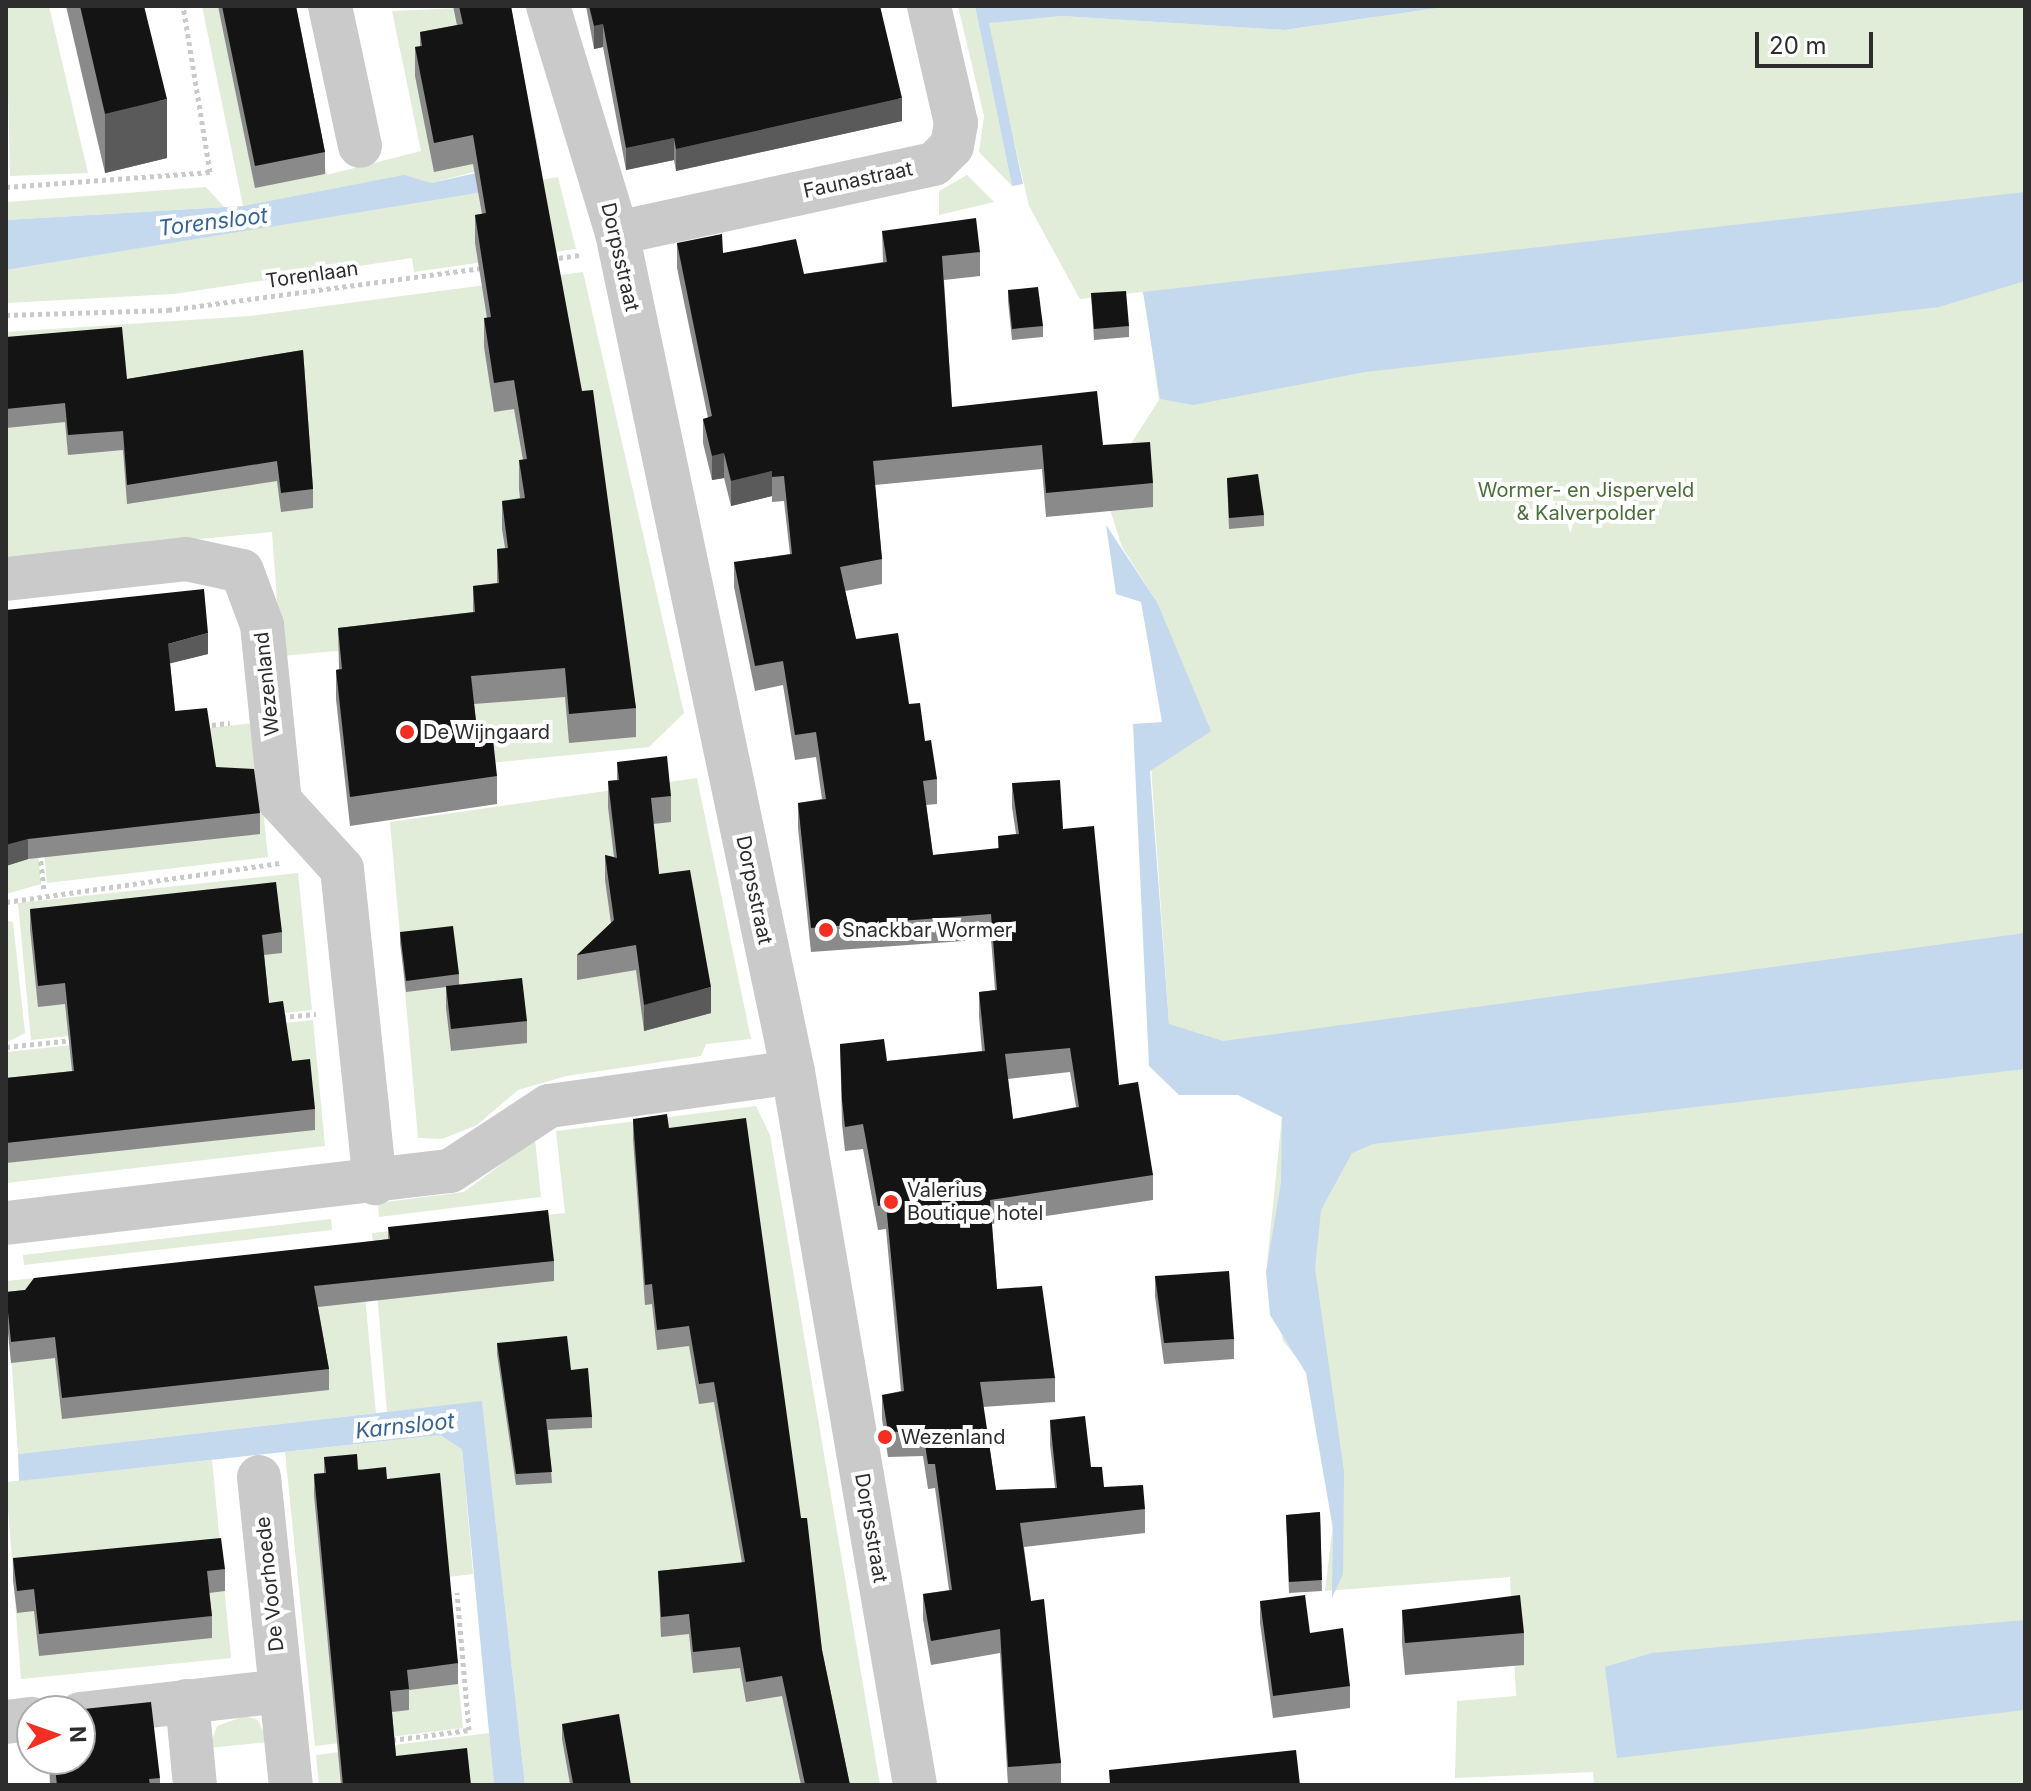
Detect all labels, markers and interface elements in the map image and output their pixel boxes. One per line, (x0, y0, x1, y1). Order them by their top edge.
scale bar (1759, 16, 1877, 66)
text: 20 m (1769, 31, 1827, 60)
street label: Faunastraat (801, 157, 915, 203)
street label: Dorpsstraat (596, 200, 644, 314)
water label: Torensloot (157, 202, 269, 242)
street label: Torenlaan (264, 257, 360, 293)
park label: Wormer- en Jisperveld & Kalverpolder (1478, 479, 1694, 526)
street label: Wezenland (250, 631, 284, 737)
place label: De Wijngaard (423, 720, 550, 744)
marker: De Wijngaard (398, 723, 416, 741)
street label: Dorpsstraat (731, 833, 777, 947)
place label: Snackbar Wormer (842, 918, 1012, 942)
marker: Snackbar Wormer (817, 921, 835, 939)
place label: Valerius Boutique hotel (907, 1178, 1043, 1225)
marker: Valerius Boutique hotel (882, 1193, 900, 1211)
water label: Karnsloot (354, 1408, 456, 1444)
place label: Wezenland (901, 1425, 1005, 1449)
marker: Wezenland (876, 1428, 894, 1446)
street label: Dorpsstraat (850, 1471, 892, 1585)
street label: De Voorhoede (251, 1515, 289, 1653)
north arrow (16, 1695, 96, 1775)
text: N (65, 1725, 91, 1743)

